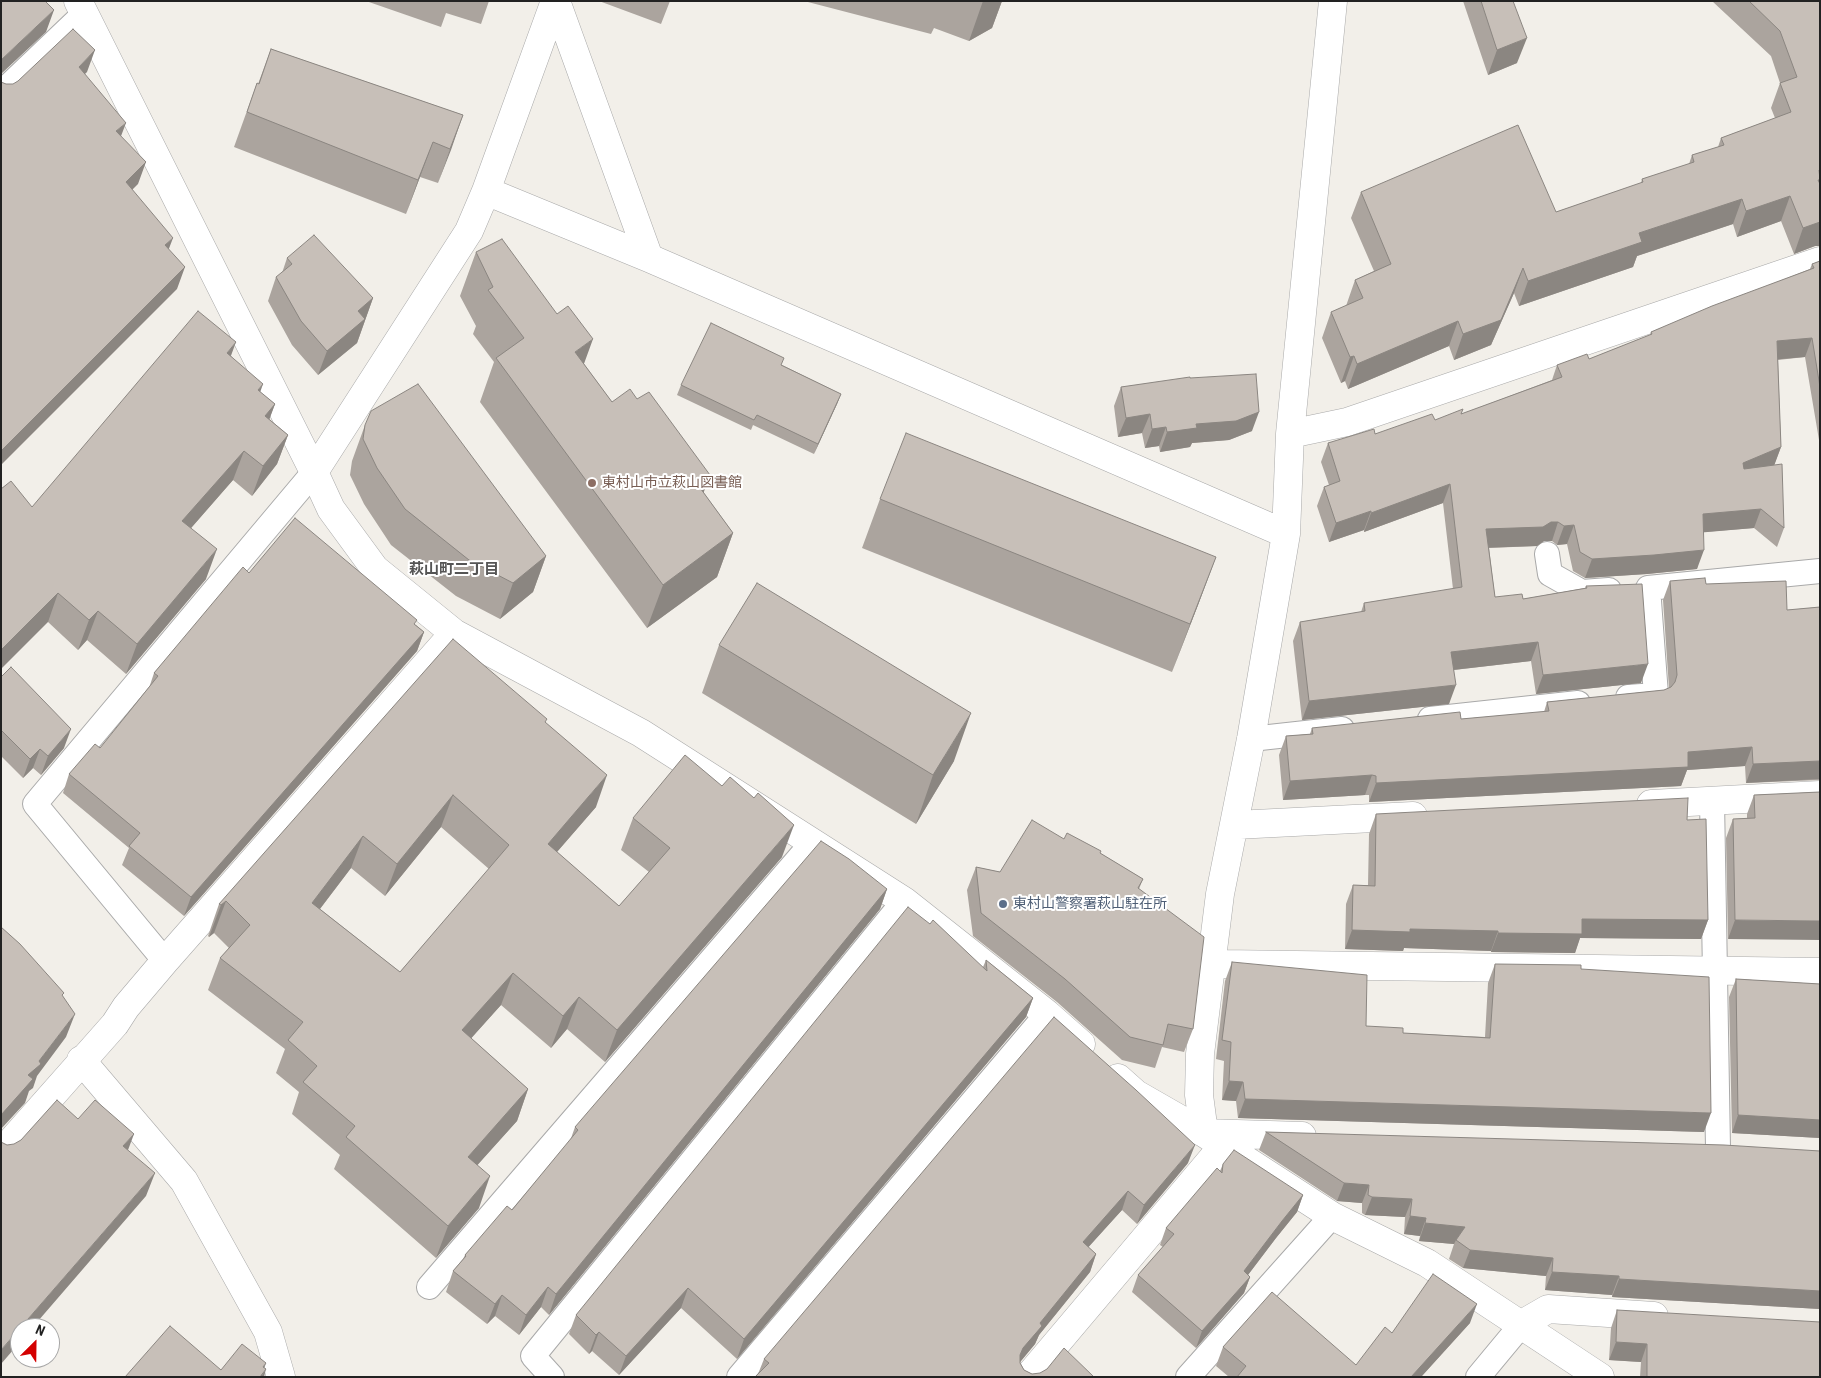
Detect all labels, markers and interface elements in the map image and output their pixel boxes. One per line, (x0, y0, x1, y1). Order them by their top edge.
place label: 東村山市立萩山図書館 (602, 475, 742, 491)
marker: 東村山市立萩山図書館 (586, 477, 598, 489)
district label: 萩山町二丁目 (409, 561, 499, 579)
place label: 東村山警察署萩山駐在所 (1013, 896, 1167, 912)
marker: 東村山警察署萩山駐在所 (997, 898, 1009, 910)
north arrow (10, 1318, 60, 1368)
text: N (33, 1321, 48, 1339)

